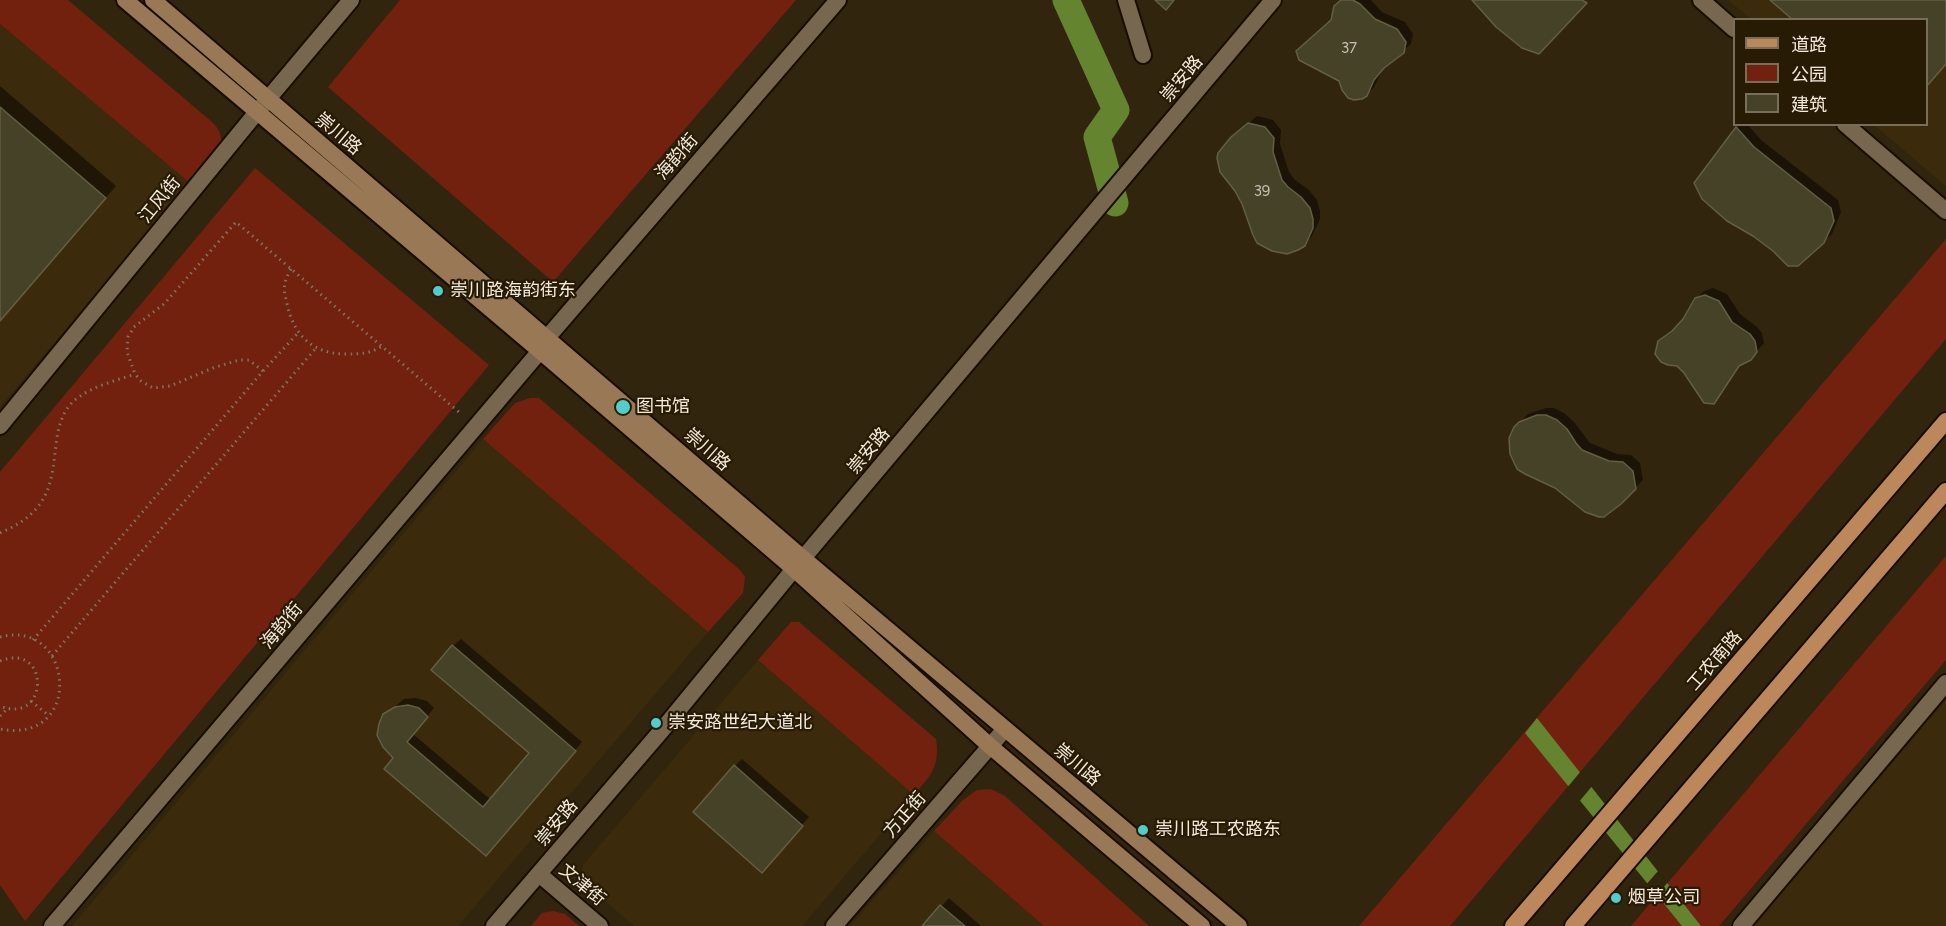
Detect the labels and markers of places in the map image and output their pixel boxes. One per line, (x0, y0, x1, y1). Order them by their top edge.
place label: 崇川路海韵街东 (450, 280, 576, 302)
marker: 崇川路海韵街东 (431, 284, 445, 298)
place label: 图书馆 (636, 396, 690, 418)
marker: 图书馆 (614, 398, 632, 416)
place label: 崇安路世纪大道北 (668, 712, 812, 734)
marker: 崇安路世纪大道北 (649, 716, 663, 730)
place label: 崇川路工农路东 (1155, 819, 1281, 841)
marker: 崇川路工农路东 (1136, 823, 1150, 837)
place label: 烟草公司 (1628, 887, 1700, 909)
marker: 烟草公司 (1609, 891, 1623, 905)

